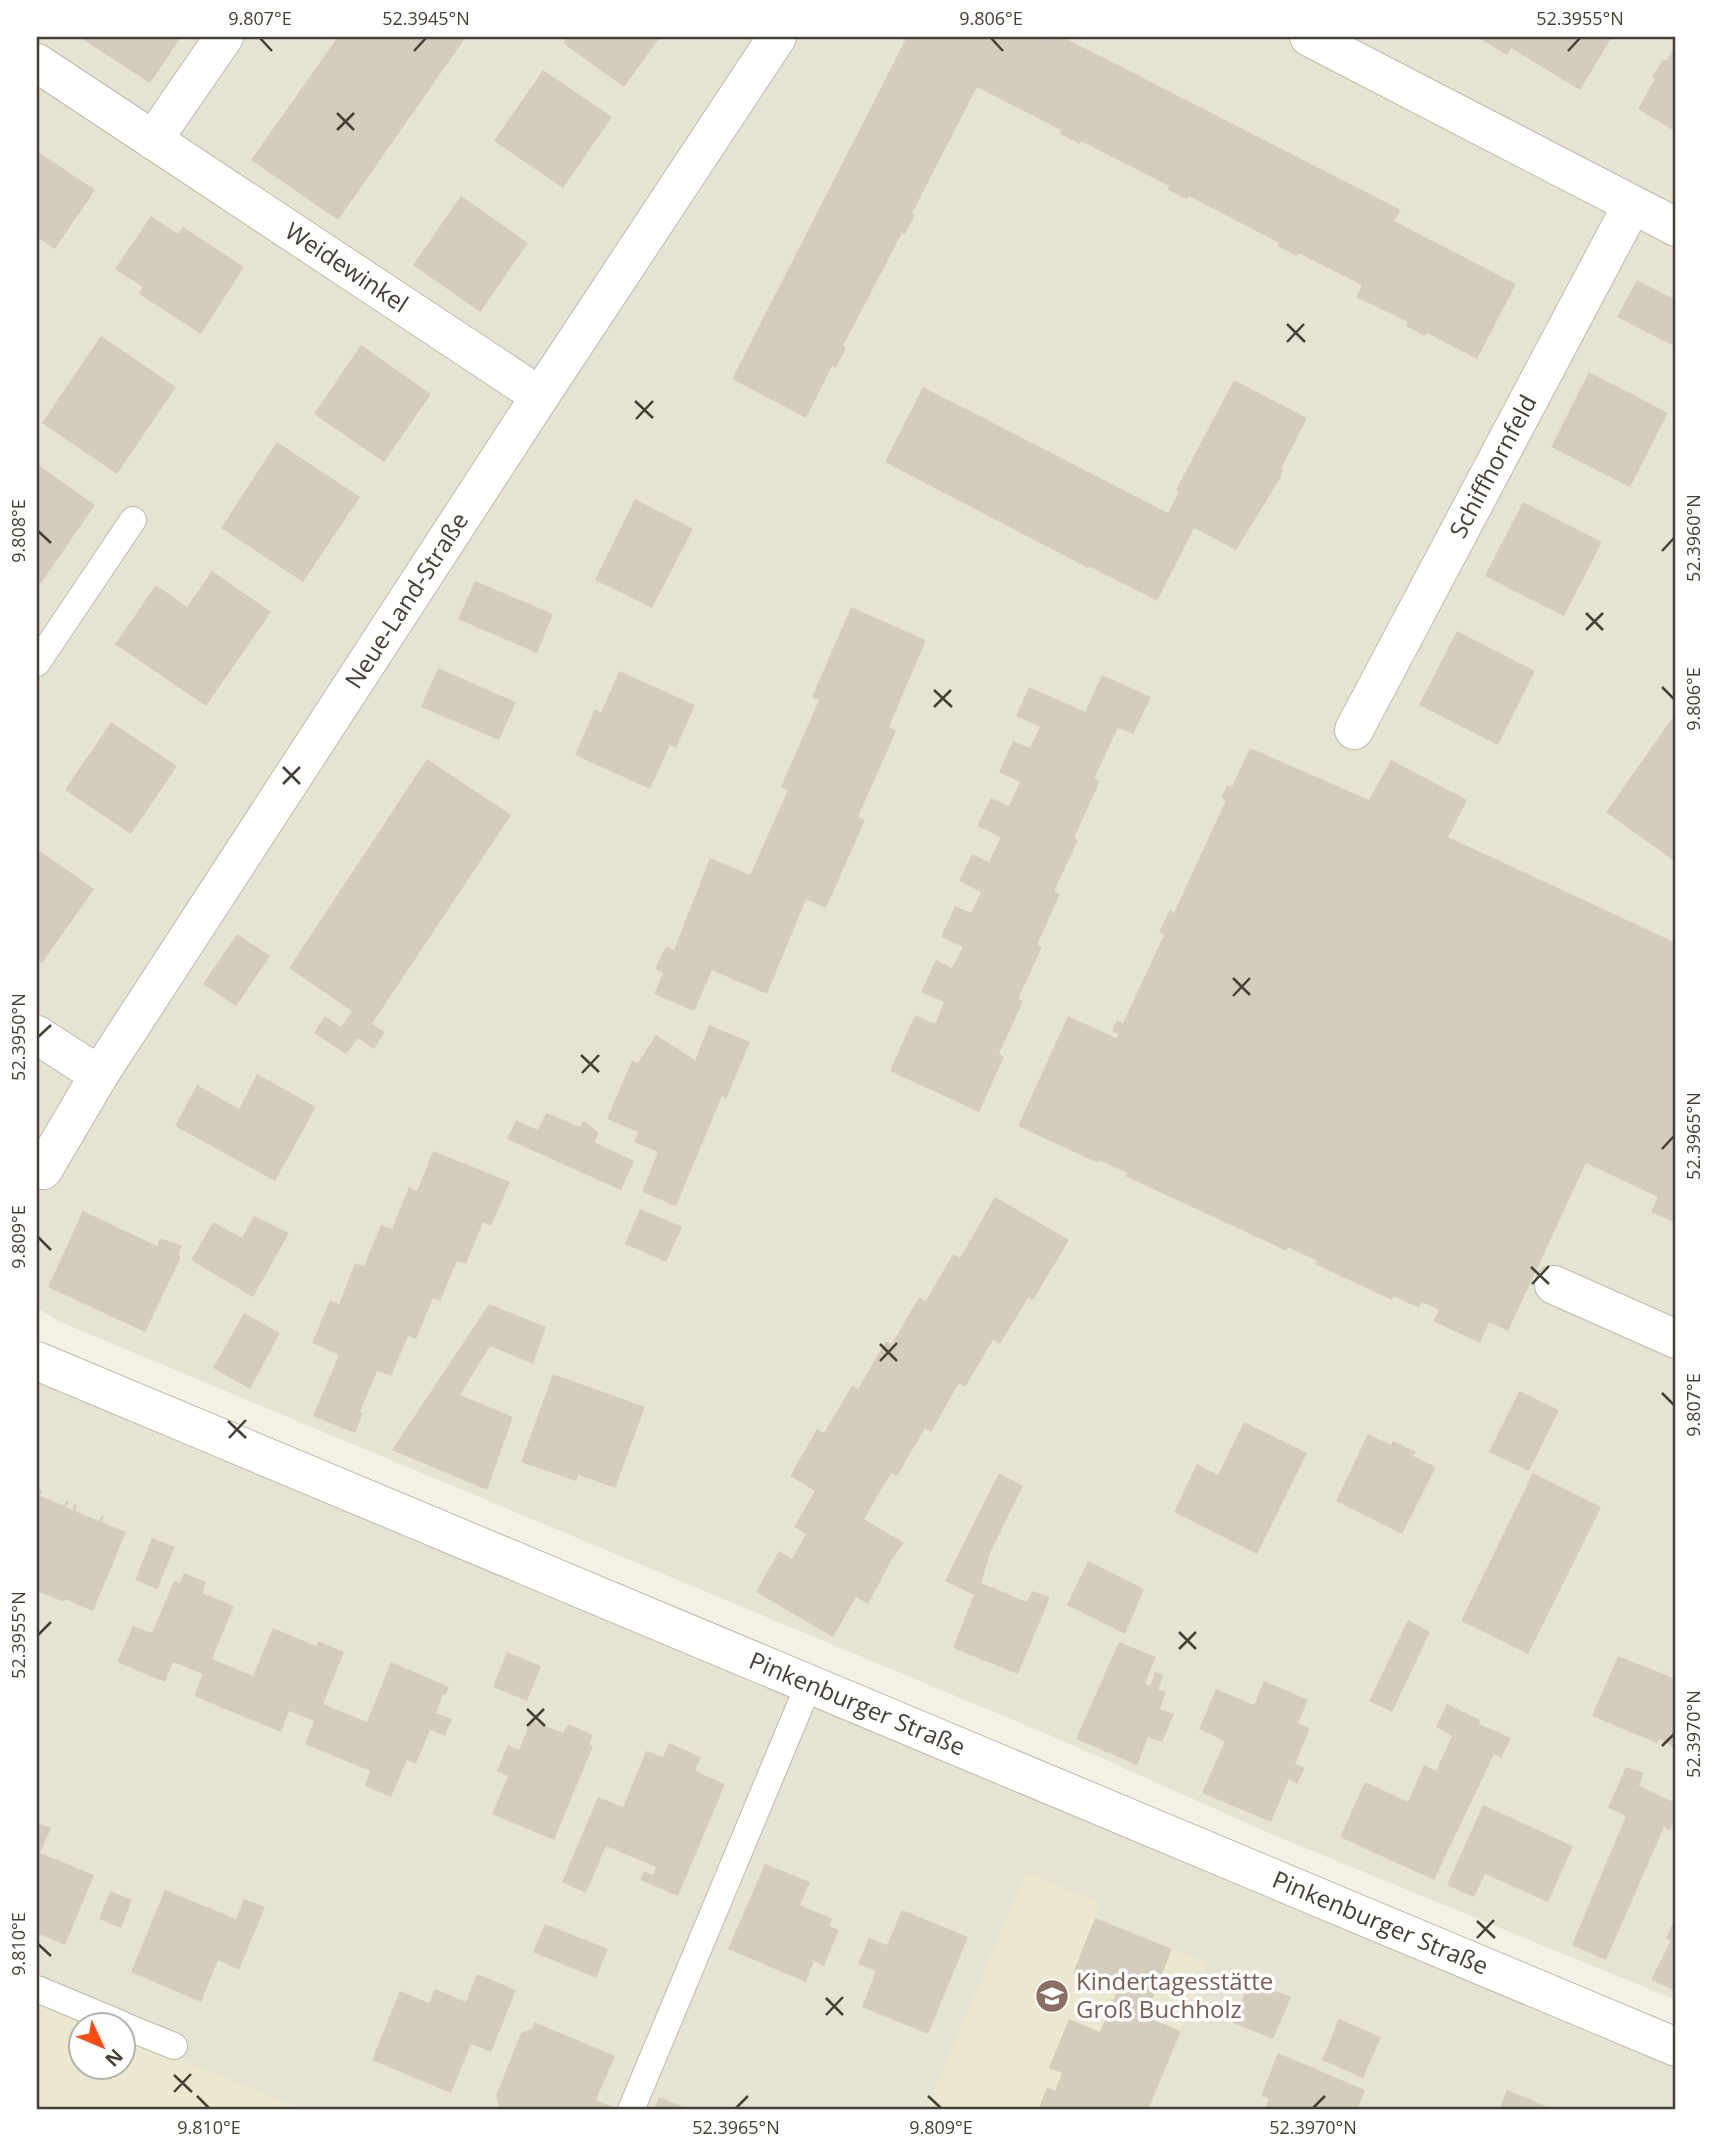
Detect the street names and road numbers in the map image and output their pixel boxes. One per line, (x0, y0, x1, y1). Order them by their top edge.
street label: Weidewinkel (279, 214, 415, 319)
street label: Schiffhornfeld (1441, 389, 1544, 543)
street label: Neue-Land-Straße (337, 505, 475, 694)
street label: Pinkenburger Straße (745, 1643, 971, 1763)
street label: Pinkenburger Straße (1268, 1862, 1494, 1982)

